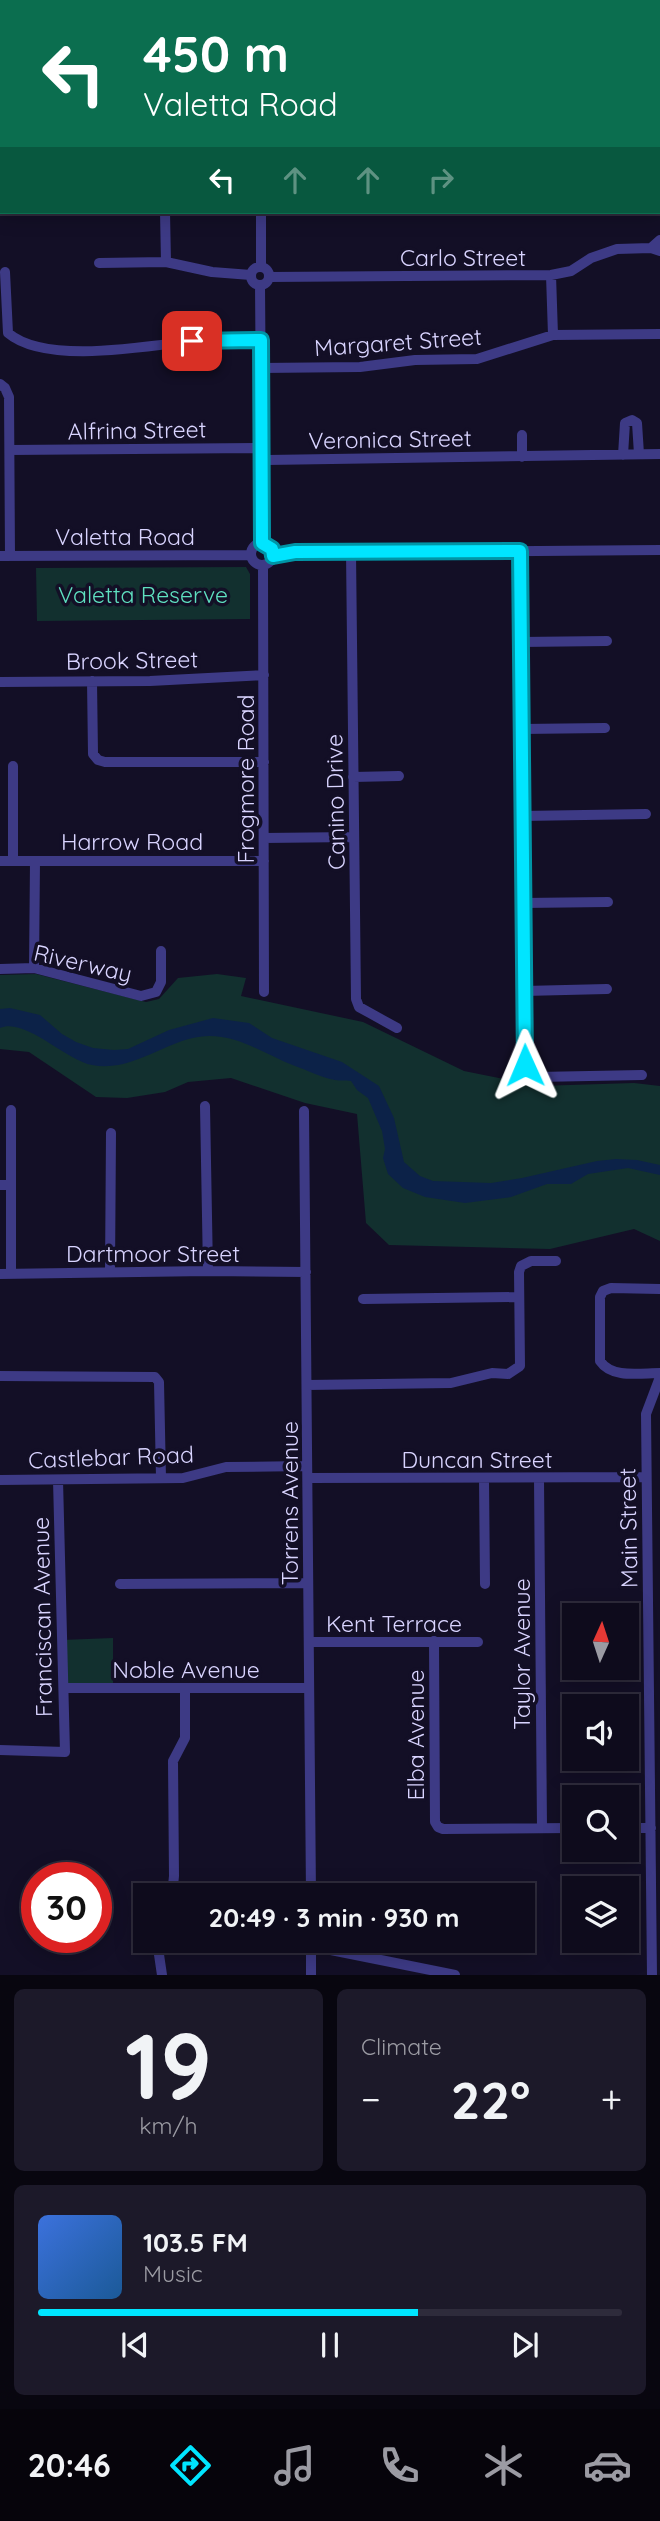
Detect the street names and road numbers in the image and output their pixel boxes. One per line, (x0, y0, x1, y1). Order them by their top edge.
street label: Carlo Street (400, 243, 526, 272)
street label: Margaret Street (313, 322, 483, 362)
street label: Alfrina Street (67, 414, 207, 446)
street label: Veronica Street (308, 423, 472, 455)
street label: Valetta Road (55, 522, 195, 551)
street label: Brook Street (65, 644, 199, 676)
street label: Frogmore Road (231, 695, 260, 863)
street label: Canino Drive (319, 734, 351, 870)
street label: Harrow Road (61, 827, 203, 856)
street label: Riverway (31, 938, 135, 988)
street label: Dartmoor Street (66, 1239, 240, 1268)
street label: Torrens Avenue (275, 1421, 304, 1585)
street label: Castlebar Road (28, 1440, 194, 1474)
street label: Duncan Street (401, 1445, 553, 1474)
street label: Main Street (612, 1467, 644, 1588)
street label: Franciscan Avenue (26, 1517, 58, 1717)
street label: Taylor Avenue (507, 1578, 536, 1730)
street label: Kent Terrace (326, 1609, 462, 1638)
street label: Noble Avenue (112, 1655, 260, 1684)
street label: Elba Avenue (401, 1669, 430, 1801)

